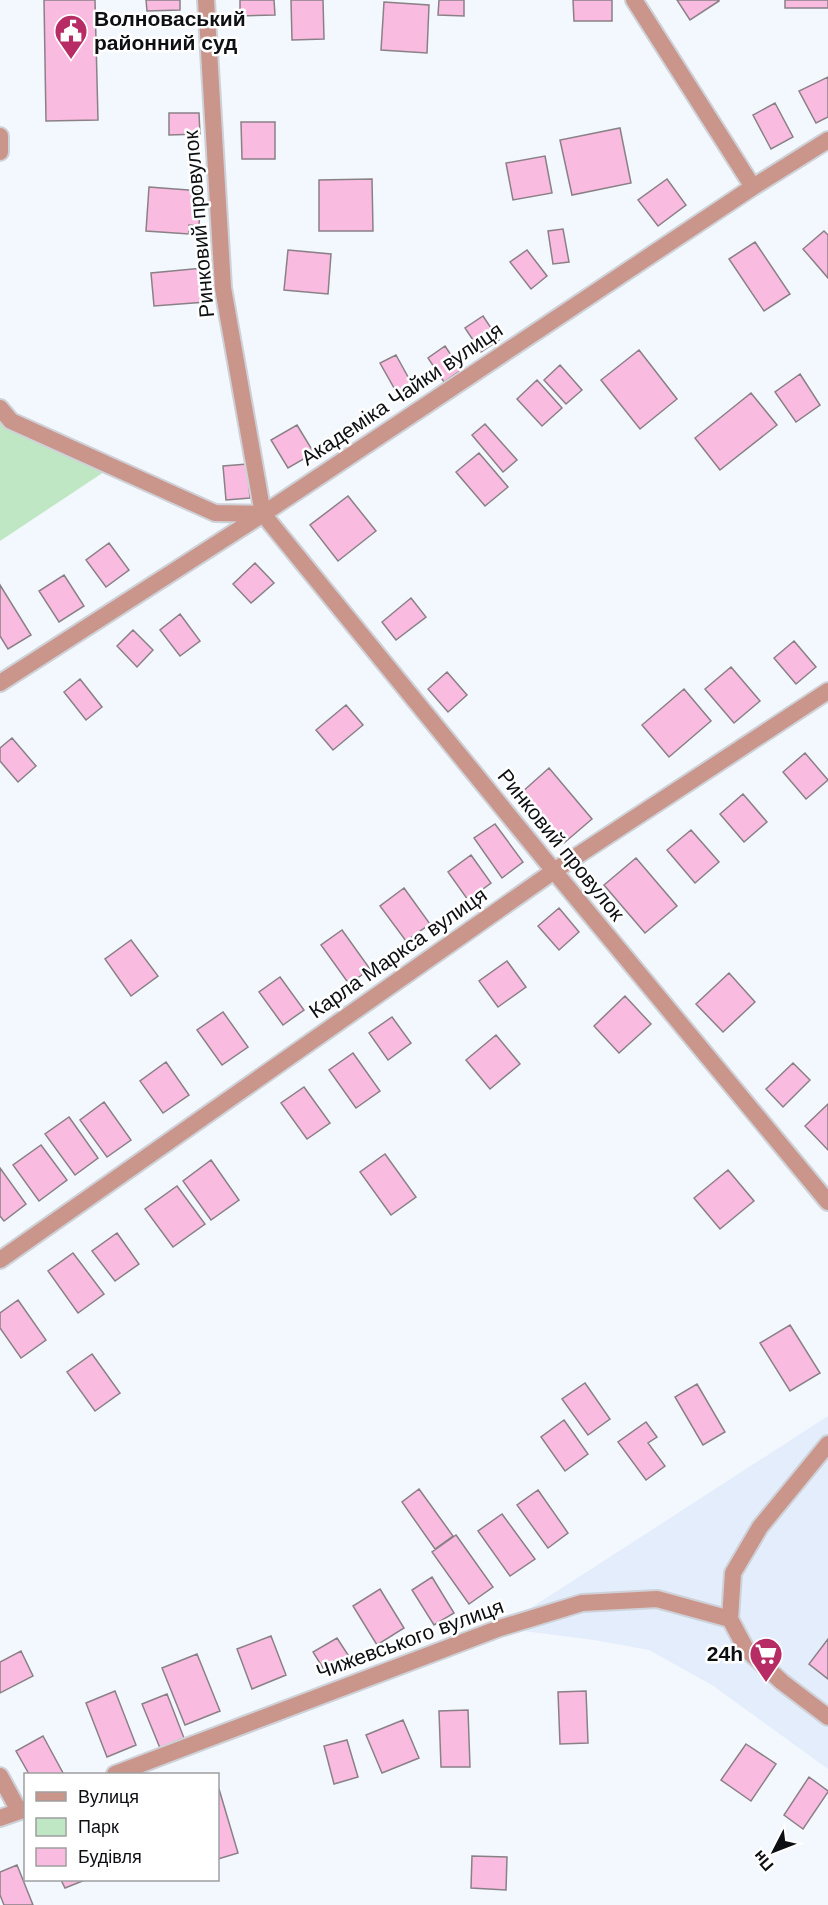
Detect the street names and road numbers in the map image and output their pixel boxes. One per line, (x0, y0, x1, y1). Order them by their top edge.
street label: Ринковий провулок (179, 129, 218, 319)
street label: Академіка Чайки вулиця (297, 318, 507, 470)
street label: Ринковий провулок (493, 765, 630, 925)
street label: Карла Маркса вулиця (305, 883, 491, 1023)
street label: Чижевського вулиця (313, 1594, 507, 1683)

